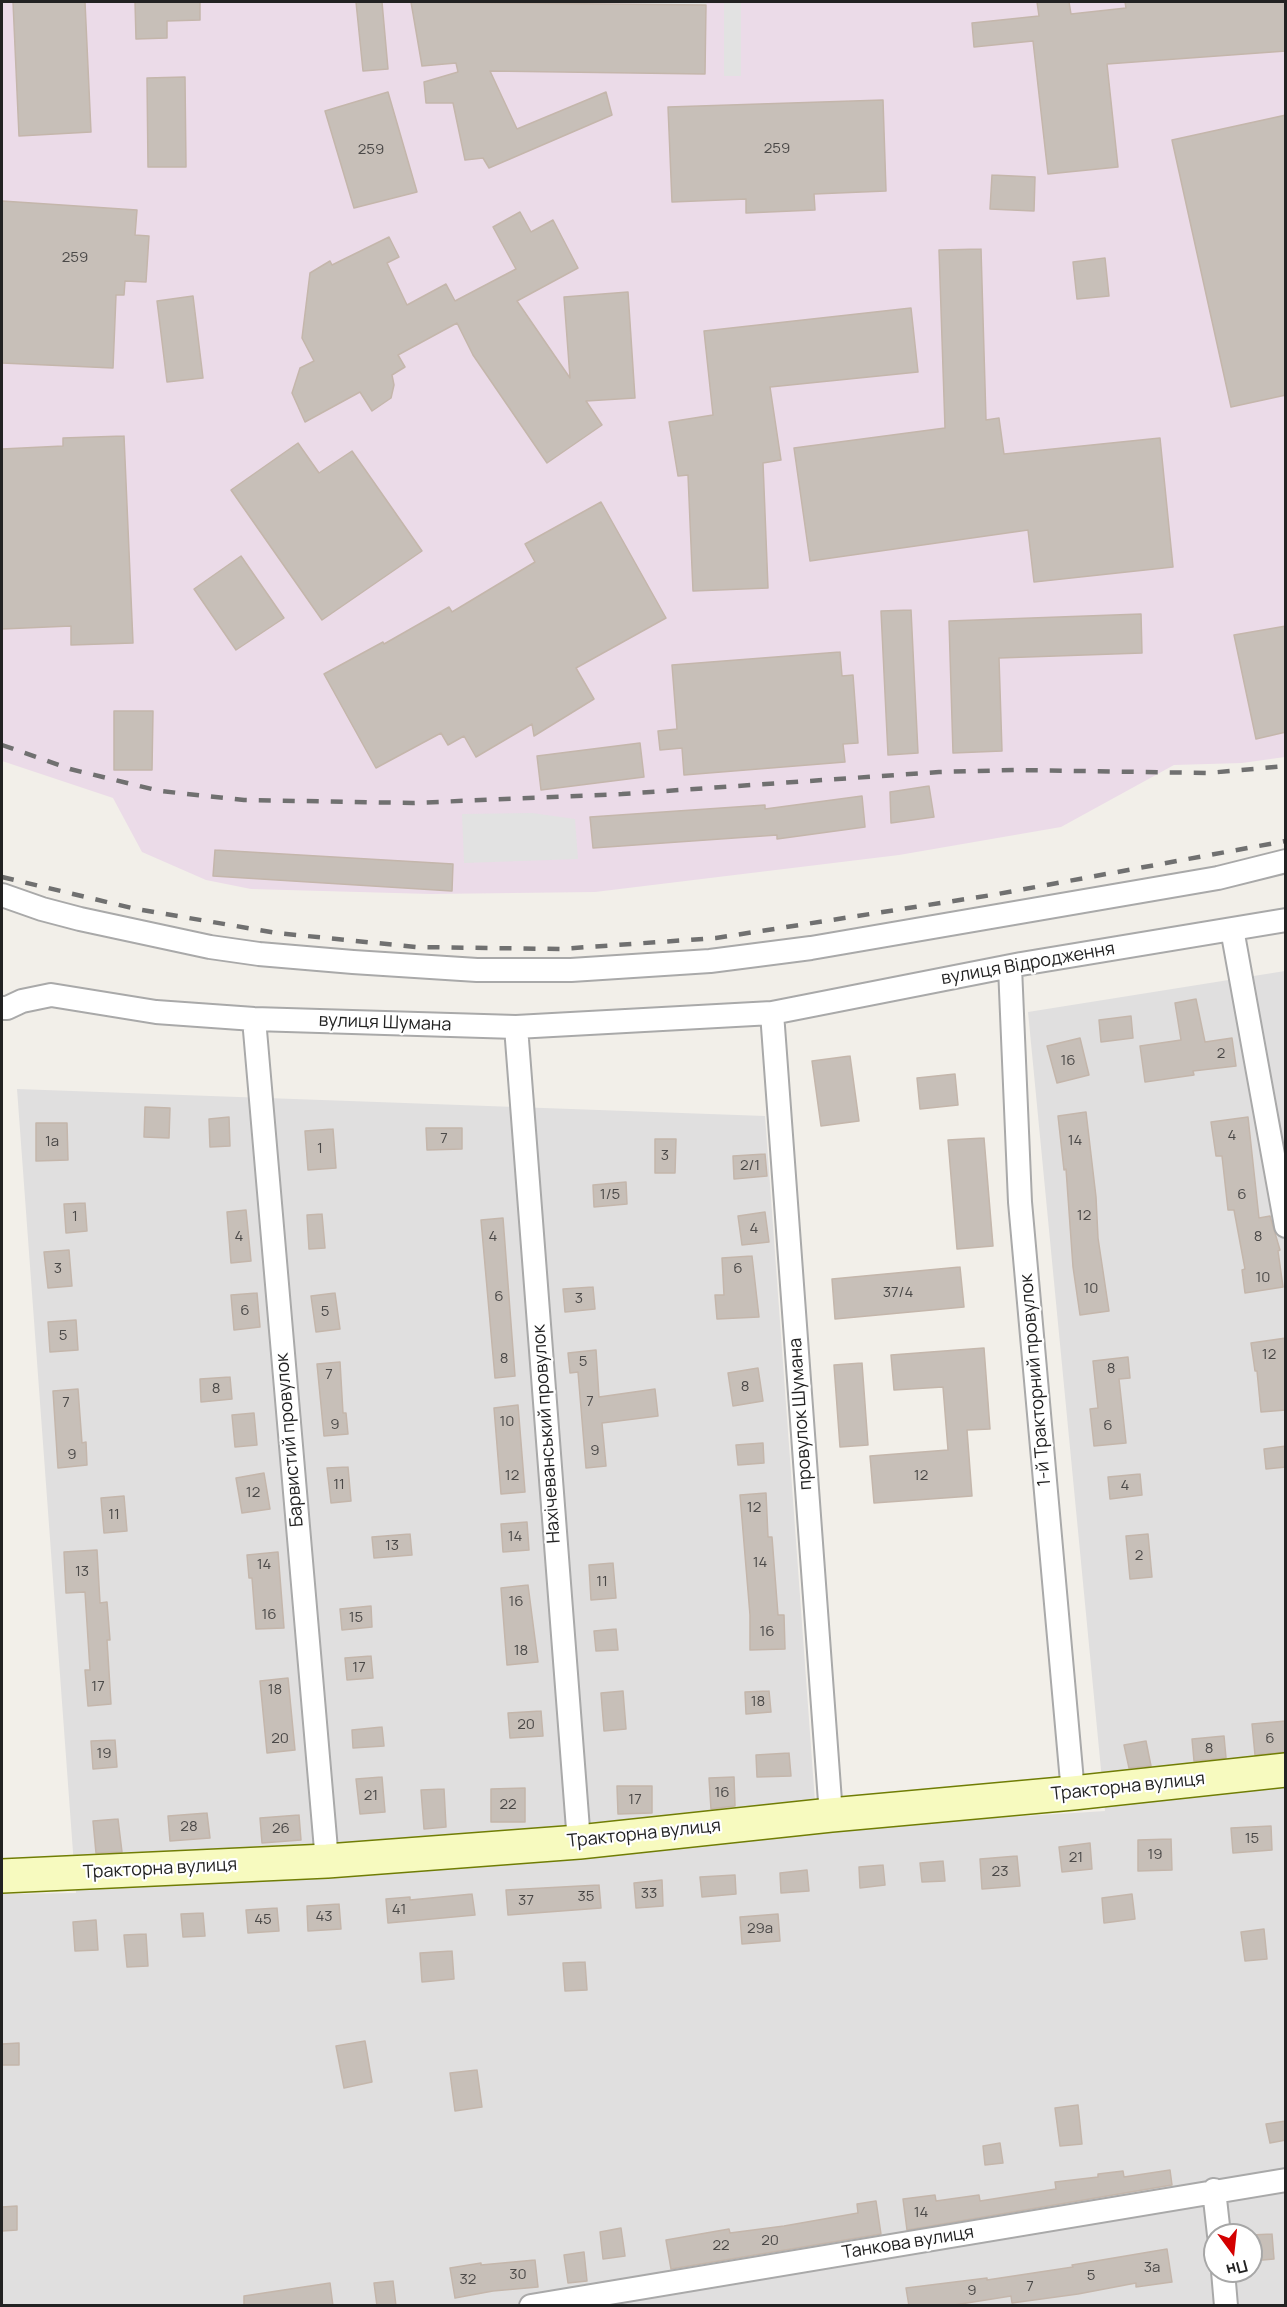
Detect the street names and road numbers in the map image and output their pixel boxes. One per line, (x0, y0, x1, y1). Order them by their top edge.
street label: вулиця Відродження (939, 938, 1117, 990)
street label: вулиця Шумана (318, 1010, 452, 1036)
street label: 1-й Тракторний провулок (1016, 1273, 1056, 1487)
street label: Нахічеванський провулок (529, 1324, 565, 1544)
street label: провулок Шумана (785, 1337, 817, 1491)
street label: Барвистий провулок (272, 1352, 308, 1528)
street label: Тракторна вулиця (1050, 1768, 1206, 1806)
street label: Тракторна вулиця (566, 1815, 722, 1853)
street label: Тракторна вулиця (82, 1854, 238, 1884)
street label: Танкова вулиця (841, 2222, 975, 2264)

